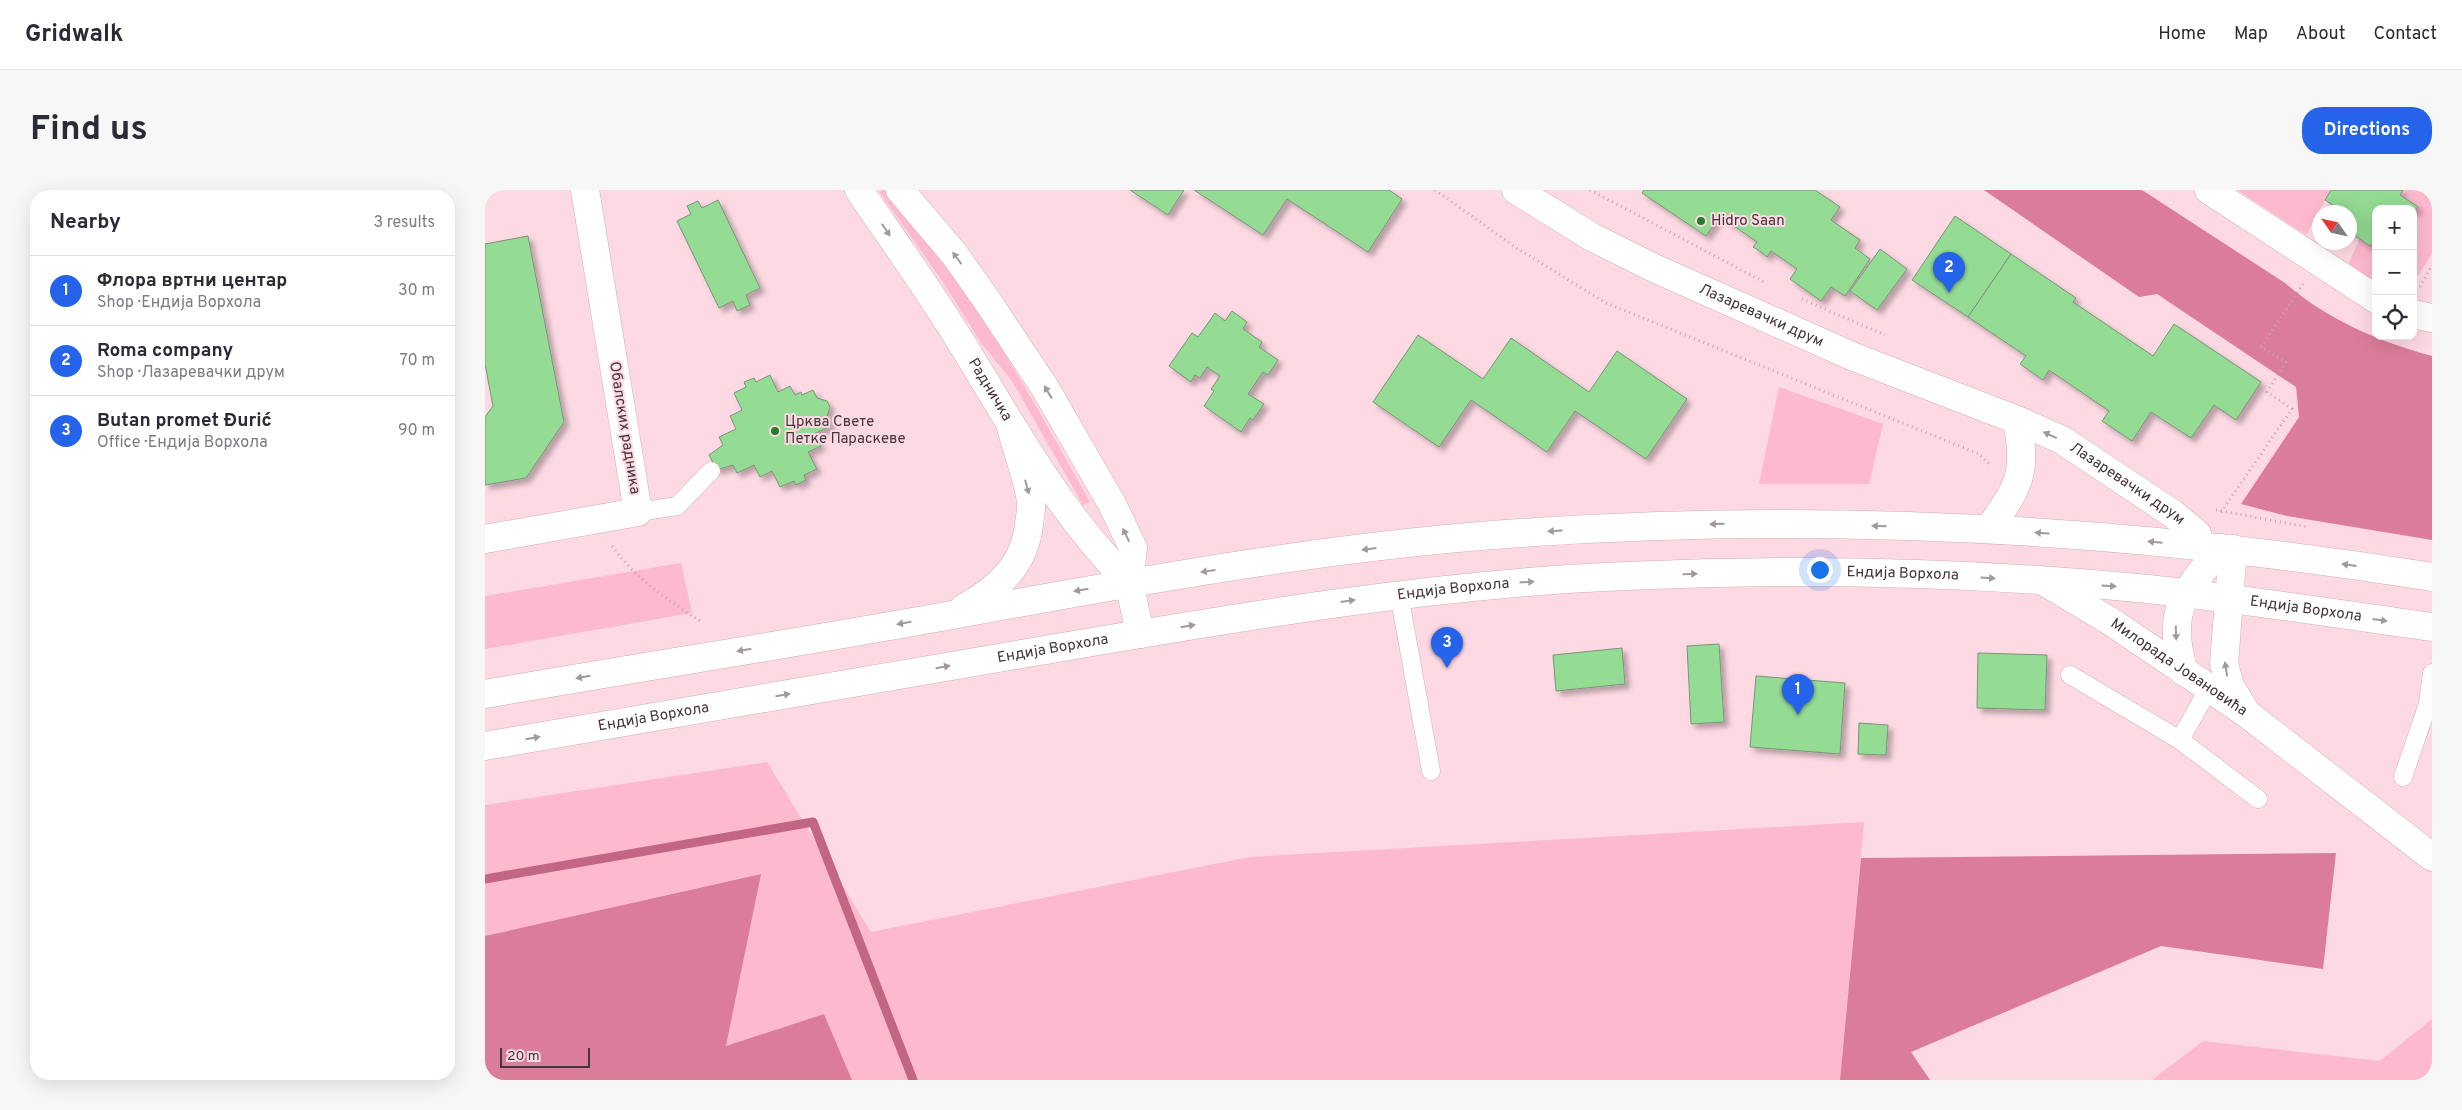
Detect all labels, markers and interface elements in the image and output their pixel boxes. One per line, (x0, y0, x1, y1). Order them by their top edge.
text: Gridwalk (25, 20, 123, 50)
text: Home (2158, 23, 2206, 46)
text: Map (2234, 23, 2268, 46)
text: About (2296, 23, 2345, 46)
text: Contact (2373, 23, 2437, 46)
button: Directions (2302, 107, 2432, 154)
text: Find us (30, 108, 148, 152)
north arrow (2312, 205, 2357, 250)
map controls (2372, 205, 2417, 340)
button: + (2372, 205, 2417, 250)
text: Nearby (50, 209, 121, 236)
place label: Hidro Saan (1711, 212, 1785, 231)
text: 3 results (373, 213, 435, 233)
marker: Hidro Saan (1695, 215, 1707, 227)
one-way arrow (881, 223, 891, 237)
button: − (2372, 250, 2417, 295)
one-way arrow (952, 251, 962, 265)
pin: 2 (1933, 252, 1965, 293)
text: Флора вртни центар (97, 269, 287, 293)
street label: Лазаревачки друм (1696, 280, 1827, 352)
text: 1 (63, 281, 69, 301)
text: 30 m (398, 281, 435, 301)
text: Shop · Ендија Ворхола (97, 293, 261, 313)
button: locate (2372, 295, 2417, 340)
text: Roma company (97, 339, 233, 363)
text: 2 (61, 351, 71, 371)
text: 70 m (400, 351, 435, 371)
street label: Радничка (964, 355, 1016, 425)
street label: Обалских радника (604, 360, 644, 496)
text: Shop · Лазаревачки друм (97, 363, 285, 383)
one-way arrow (1043, 386, 1052, 399)
text: Butan promet Đurić (97, 409, 272, 433)
place label: Црква Свете Петке Параскеве (785, 413, 906, 449)
text: 3 (61, 421, 71, 441)
text: 90 m (398, 421, 435, 441)
marker: Црква Свете Петке Параскеве (769, 425, 781, 437)
one-way arrow (2043, 431, 2058, 439)
text: Office · Ендија Ворхола (97, 433, 268, 453)
street label: Лазаревачки друм (2066, 438, 2189, 529)
one-way arrow (1023, 480, 1031, 495)
one-way arrow (1709, 521, 1725, 529)
one-way arrow (1871, 521, 1887, 529)
one-way arrow (1122, 527, 1131, 542)
one-way arrow (1546, 528, 1562, 536)
one-way arrow (2034, 528, 2050, 536)
one-way arrow (2147, 537, 2163, 545)
one-way arrow (1361, 545, 1377, 553)
your location (1807, 557, 1833, 583)
one-way arrow (2341, 560, 2357, 568)
street label: Ендија Ворхола (1846, 563, 1959, 585)
one-way arrow (1200, 567, 1216, 575)
one-way arrow (1682, 570, 1698, 578)
street label: Ендија Ворхола (1396, 574, 1510, 605)
one-way arrow (1980, 574, 1996, 582)
one-way arrow (1520, 578, 1536, 586)
one-way arrow (2101, 583, 2117, 591)
one-way arrow (1073, 586, 1089, 594)
street label: Ендија Ворхола (2249, 592, 2363, 626)
one-way arrow (1341, 597, 1357, 605)
street label: Милорада Јовановића (2107, 614, 2251, 721)
one-way arrow (2373, 616, 2389, 624)
one-way arrow (896, 619, 912, 627)
one-way arrow (1180, 621, 1196, 629)
one-way arrow (2173, 625, 2181, 641)
pin: 3 (1431, 627, 1463, 668)
street label: Ендија Ворхола (996, 630, 1110, 668)
one-way arrow (735, 646, 751, 654)
one-way arrow (2221, 661, 2229, 677)
one-way arrow (935, 663, 951, 671)
one-way arrow (575, 673, 591, 681)
pin: 1 (1782, 674, 1814, 715)
one-way arrow (775, 691, 791, 699)
street label: Ендија Ворхола (597, 698, 711, 736)
one-way arrow (525, 734, 541, 742)
scale bar (500, 1045, 590, 1068)
text: 20 m (507, 1048, 540, 1065)

